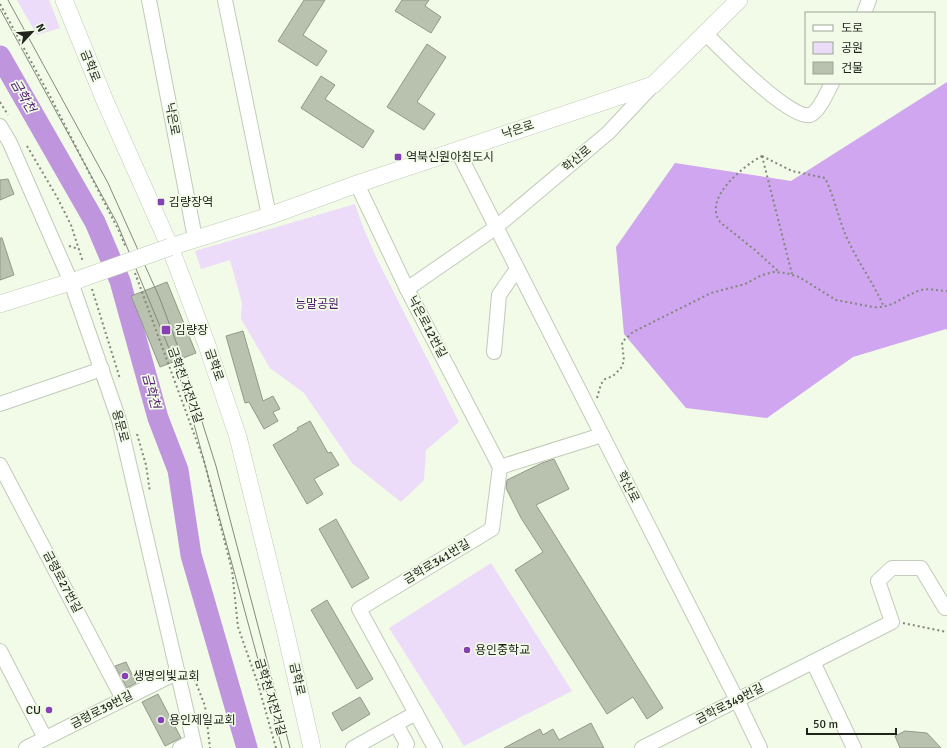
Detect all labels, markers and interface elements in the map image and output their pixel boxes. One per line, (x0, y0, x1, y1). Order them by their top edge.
north arrow (12, 12, 52, 52)
legend (805, 12, 935, 84)
text: 도로 (841, 21, 863, 36)
text: N (33, 22, 48, 34)
text: 공원 (841, 41, 863, 56)
street label: 금학로 (77, 48, 103, 84)
text: 건물 (841, 61, 863, 76)
water label: 금학천 (7, 76, 39, 116)
street label: 낙은로 (161, 101, 183, 137)
street label: 낙은로 (500, 118, 536, 142)
street label: 학산로 (559, 143, 595, 175)
place label: 역북신원아침도시 (406, 150, 494, 165)
marker: 역북신원아침도시 (393, 152, 403, 162)
place label: 김량장역 (169, 195, 213, 210)
marker: 김량장역 (156, 197, 166, 207)
street label: 낙은로12번길 (404, 293, 450, 361)
park label: 능말공원 (295, 297, 339, 312)
place label: 김량장 (175, 323, 208, 338)
marker: 김량장 (160, 324, 172, 336)
street label: 금학천 자전거길 (164, 345, 206, 425)
street label: 금학로 (202, 347, 226, 383)
water label: 금학천 (139, 372, 164, 411)
street label: 용문로 (108, 408, 132, 444)
street label: 학산로 (614, 469, 642, 505)
street label: 금학로341번길 (401, 536, 473, 588)
street label: 금령로27번길 (39, 548, 85, 616)
place label: 용인중학교 (475, 643, 530, 658)
marker: 용인중학교 (462, 645, 472, 655)
street label: 금학천 자전거길 (251, 657, 289, 737)
street label: 금학로 (286, 661, 308, 697)
place label: 생명의빛교회 (133, 669, 199, 684)
marker: 생명의빛교회 (120, 671, 130, 681)
street label: 금학로349번길 (693, 680, 767, 728)
street label: 금령로39번길 (68, 688, 136, 732)
place label: CU (26, 703, 41, 718)
marker: CU (44, 705, 54, 715)
scale bar (807, 710, 896, 736)
place label: 용인제일교회 (169, 713, 235, 728)
marker: 용인제일교회 (156, 715, 166, 725)
text: 50 m (813, 717, 838, 732)

